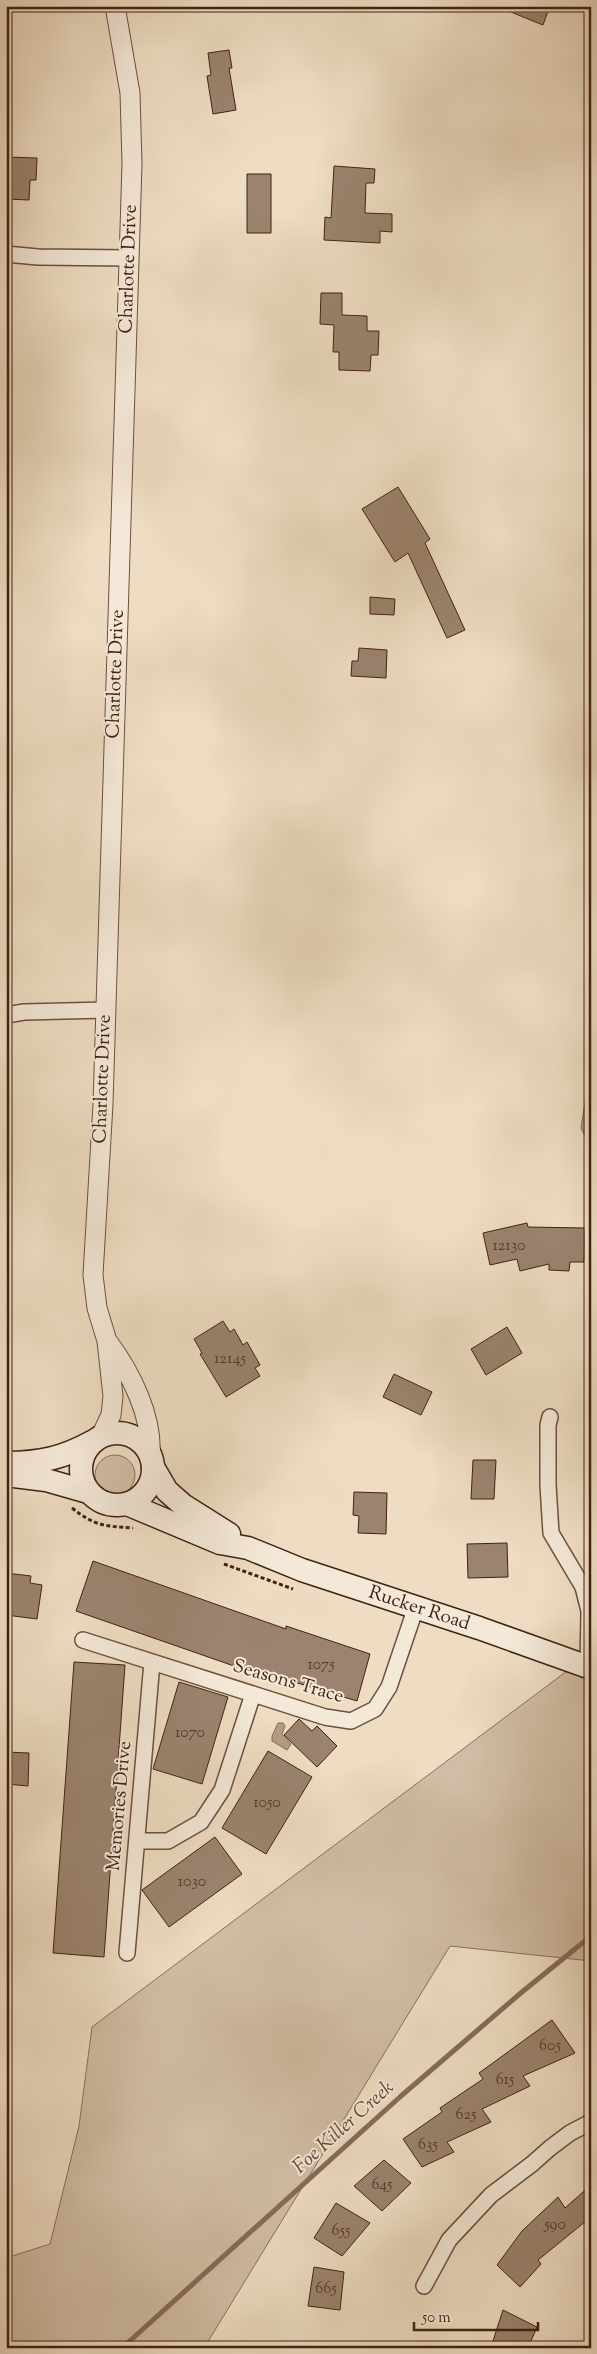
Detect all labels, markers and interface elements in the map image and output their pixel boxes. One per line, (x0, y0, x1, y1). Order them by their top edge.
street label: Charlotte Drive (113, 204, 145, 334)
street label: Charlotte Drive (100, 609, 132, 739)
street label: Charlotte Drive (87, 1014, 119, 1144)
house number: 12130 (492, 1235, 526, 1258)
house number: 12145 (214, 1348, 246, 1371)
street label: Rucker Road (365, 1579, 474, 1638)
street label: Seasons Trace (229, 1653, 347, 1711)
house number: 1075 (307, 1654, 335, 1677)
house number: 1070 (175, 1722, 205, 1745)
street label: Memories Drive (101, 1740, 139, 1872)
house number: 1050 (253, 1792, 281, 1815)
house number: 1030 (178, 1871, 206, 1894)
house number: 605 (539, 2035, 561, 2058)
house number: 615 (496, 2069, 515, 2092)
water label: Foe Killer Creek (287, 2075, 401, 2181)
house number: 625 (456, 2104, 477, 2127)
house number: 635 (418, 2134, 438, 2157)
house number: 645 (371, 2174, 393, 2197)
house number: 590 (543, 2214, 566, 2237)
house number: 655 (331, 2220, 351, 2243)
house number: 665 (315, 2278, 337, 2301)
scale bar (414, 2299, 538, 2331)
text: 50 m (421, 2308, 451, 2329)

